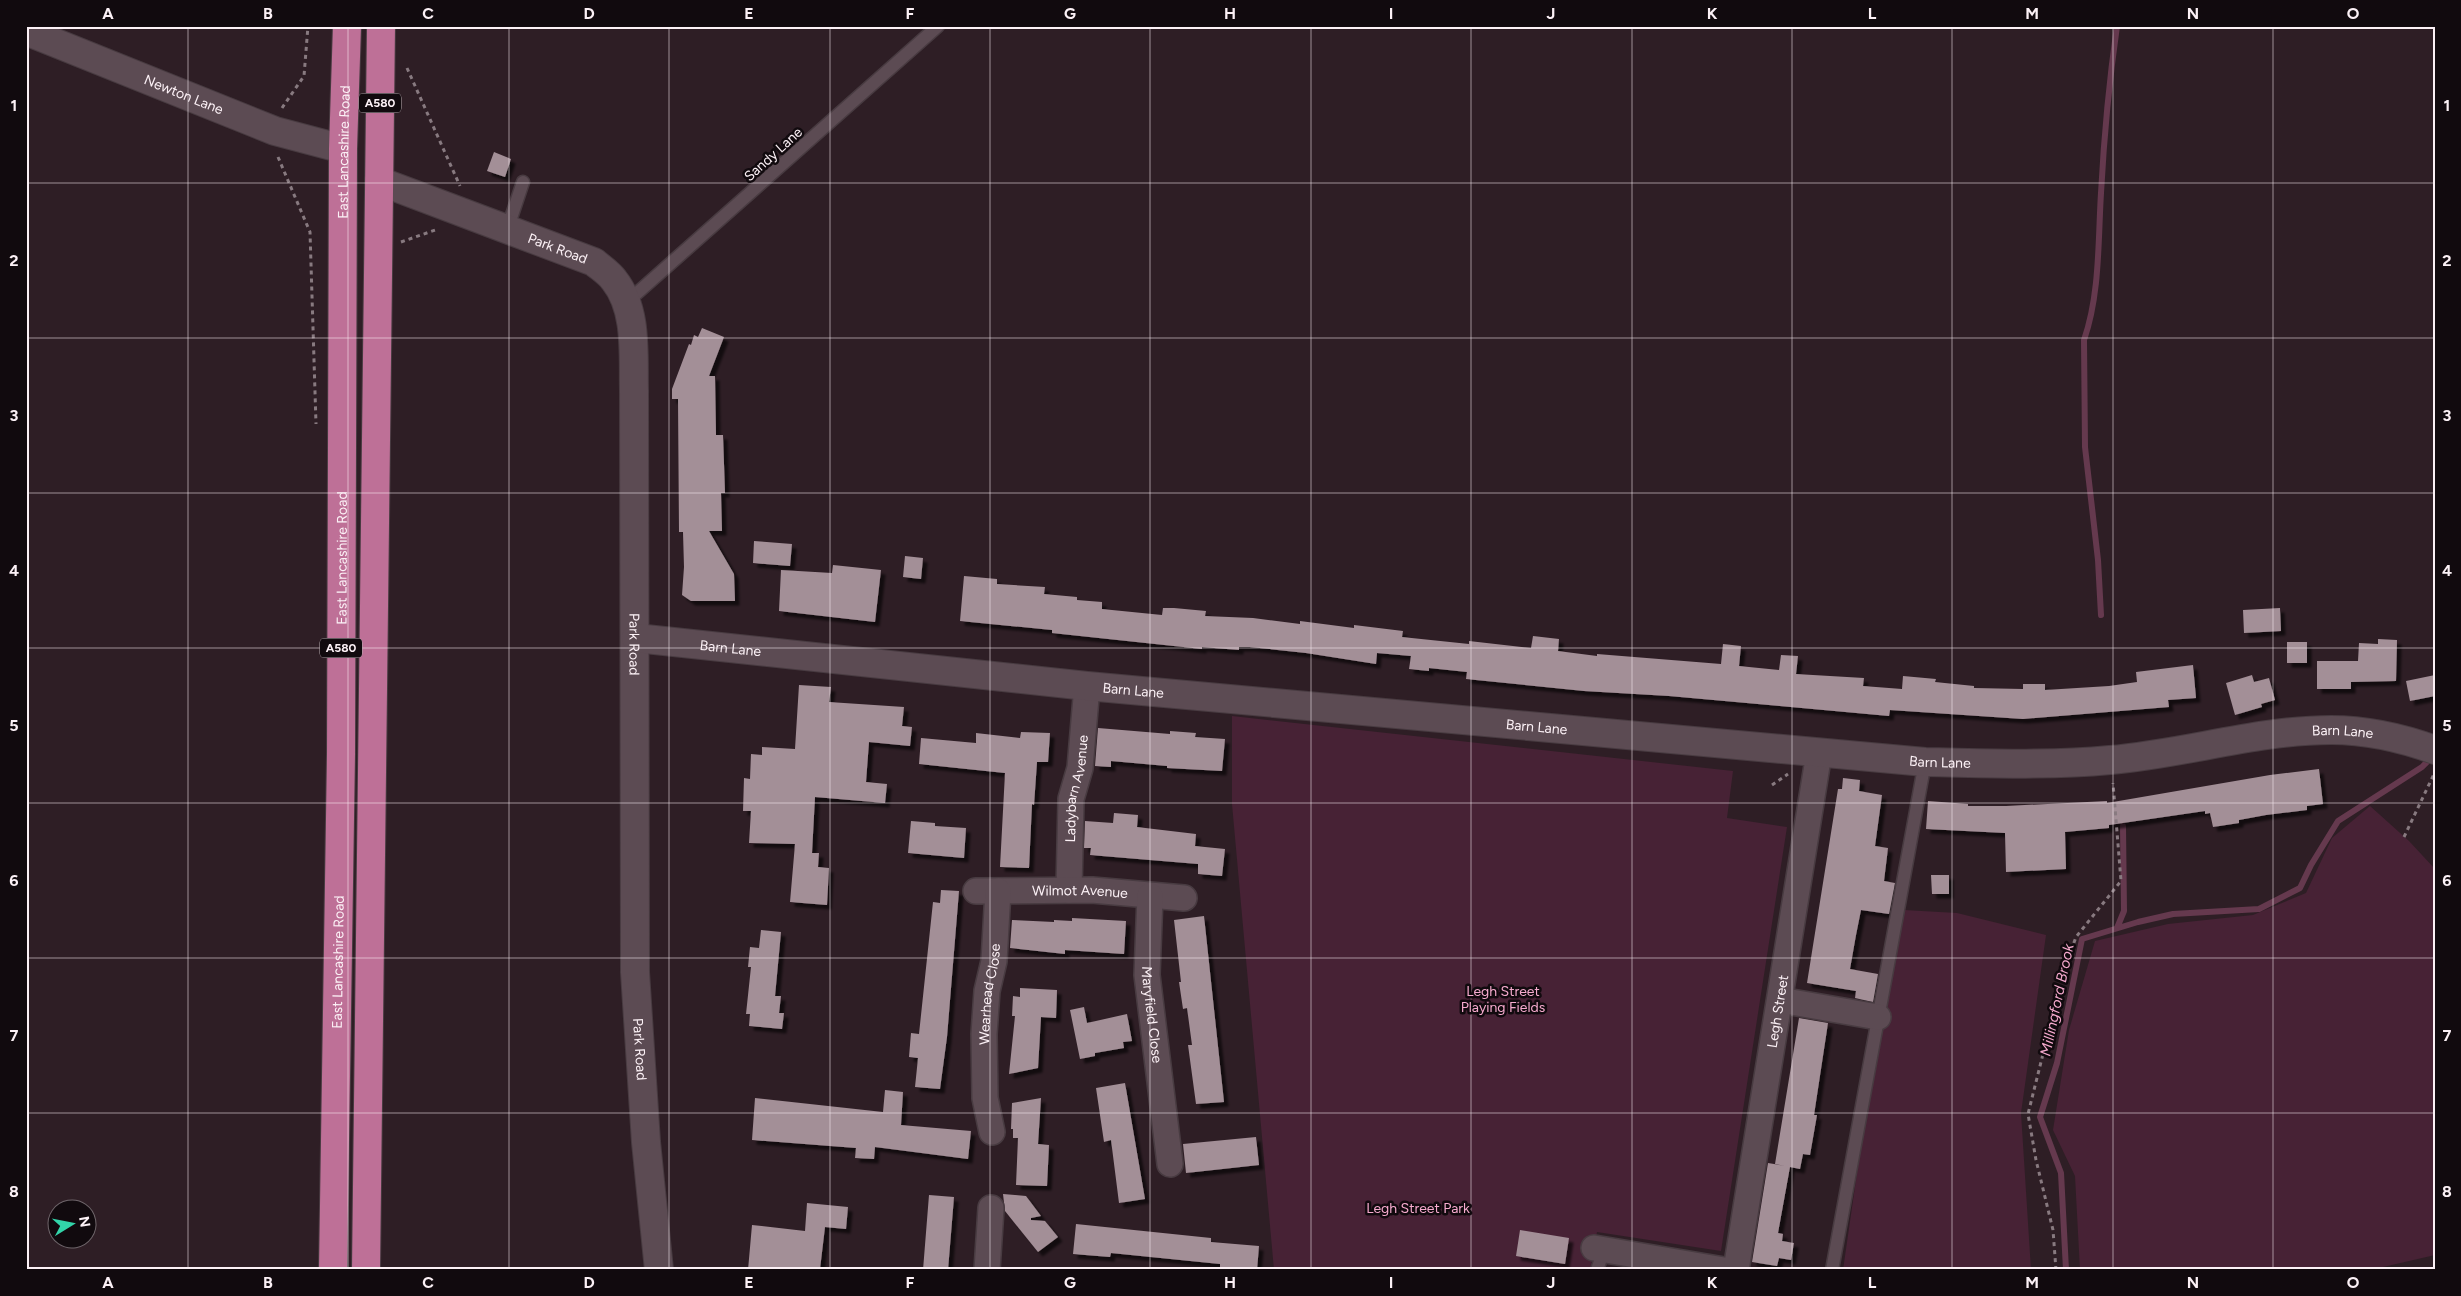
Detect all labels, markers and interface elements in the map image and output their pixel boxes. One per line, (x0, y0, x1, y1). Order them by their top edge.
text: A (102, 4, 114, 23)
text: B (263, 4, 273, 23)
text: C (422, 4, 434, 23)
text: D (583, 4, 595, 23)
text: E (744, 4, 754, 23)
text: F (906, 4, 915, 23)
text: G (1064, 4, 1076, 23)
text: H (1224, 4, 1236, 23)
text: I (1389, 4, 1393, 23)
text: J (1547, 4, 1555, 23)
text: K (1707, 4, 1718, 23)
text: L (1868, 4, 1877, 23)
text: M (2025, 4, 2039, 23)
text: N (2187, 4, 2199, 23)
text: O (2347, 4, 2360, 23)
street label: Newton Lane (141, 71, 226, 118)
street label: East Lancashire Road (335, 85, 354, 219)
road number: A580 (359, 94, 401, 112)
text: 1 (11, 96, 17, 115)
text: 1 (2444, 96, 2450, 115)
street label: Sandy Lane (741, 124, 806, 185)
street label: Park Road (525, 230, 590, 268)
text: 2 (9, 251, 19, 270)
text: 2 (2442, 251, 2452, 270)
text: 3 (10, 406, 19, 425)
text: 3 (2443, 406, 2452, 425)
street label: East Lancashire Road (333, 491, 351, 625)
text: 4 (9, 561, 19, 580)
text: 4 (2442, 561, 2452, 580)
street label: Park Road (625, 613, 642, 676)
street label: Barn Lane (699, 637, 762, 660)
road number: A580 (320, 638, 362, 658)
street label: Barn Lane (1102, 679, 1165, 702)
text: 5 (9, 716, 19, 735)
street label: Barn Lane (1505, 716, 1568, 739)
text: 5 (2442, 716, 2452, 735)
street label: Barn Lane (2311, 722, 2375, 743)
street label: Ladybarn Avenue (1062, 734, 1092, 843)
street label: Barn Lane (1908, 753, 1971, 772)
text: 6 (9, 871, 19, 890)
text: 6 (2442, 871, 2452, 890)
street label: Wilmot Avenue (1032, 882, 1129, 902)
street label: East Lancashire Road (329, 895, 348, 1029)
water label: Millingford Brook (2036, 942, 2078, 1058)
street label: Wearhead Close (976, 943, 1004, 1045)
street label: Maryfield Close (1138, 966, 1166, 1064)
street label: Legh Street (1764, 974, 1792, 1049)
park label: Legh Street Playing Fields (1461, 983, 1545, 1016)
street label: Park Road (629, 1018, 650, 1081)
text: 7 (10, 1026, 19, 1045)
text: 7 (2443, 1026, 2452, 1045)
text: 8 (9, 1182, 19, 1201)
text: 8 (2442, 1182, 2452, 1201)
north arrow (48, 1198, 98, 1248)
park label: Legh Street Park (1366, 1200, 1470, 1217)
text: N (75, 1215, 94, 1229)
text: A (102, 1273, 114, 1292)
text: B (263, 1273, 273, 1292)
text: C (422, 1273, 434, 1292)
text: D (583, 1273, 595, 1292)
text: E (744, 1273, 754, 1292)
text: F (906, 1273, 915, 1292)
text: G (1064, 1273, 1076, 1292)
text: H (1224, 1273, 1236, 1292)
text: I (1389, 1273, 1393, 1292)
text: J (1547, 1273, 1555, 1292)
text: K (1707, 1273, 1718, 1292)
text: L (1868, 1273, 1877, 1292)
text: M (2025, 1273, 2039, 1292)
text: N (2187, 1273, 2199, 1292)
text: O (2347, 1273, 2360, 1292)

